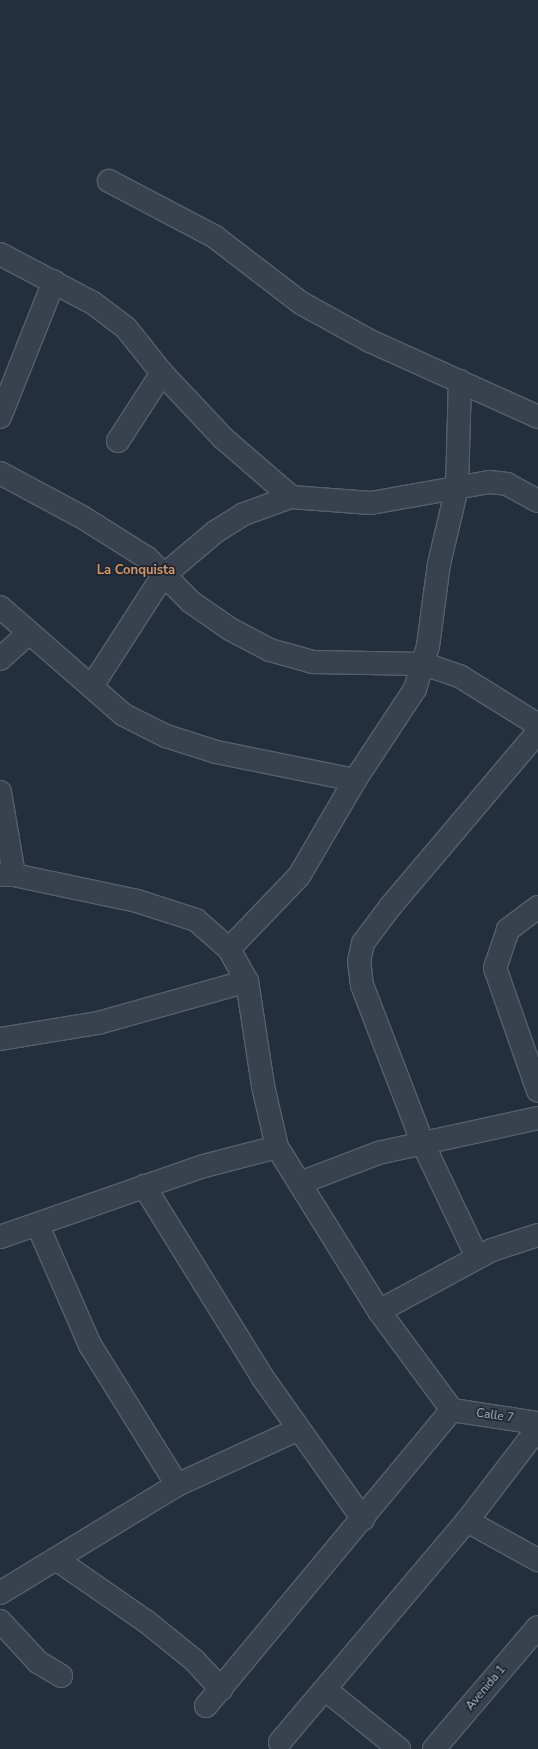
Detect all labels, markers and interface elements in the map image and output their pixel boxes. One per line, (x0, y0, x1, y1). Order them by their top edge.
district label: La Conquista (97, 562, 175, 578)
street label: Calle 7 (475, 1406, 515, 1426)
street label: Avenida 1 (463, 1663, 509, 1713)

